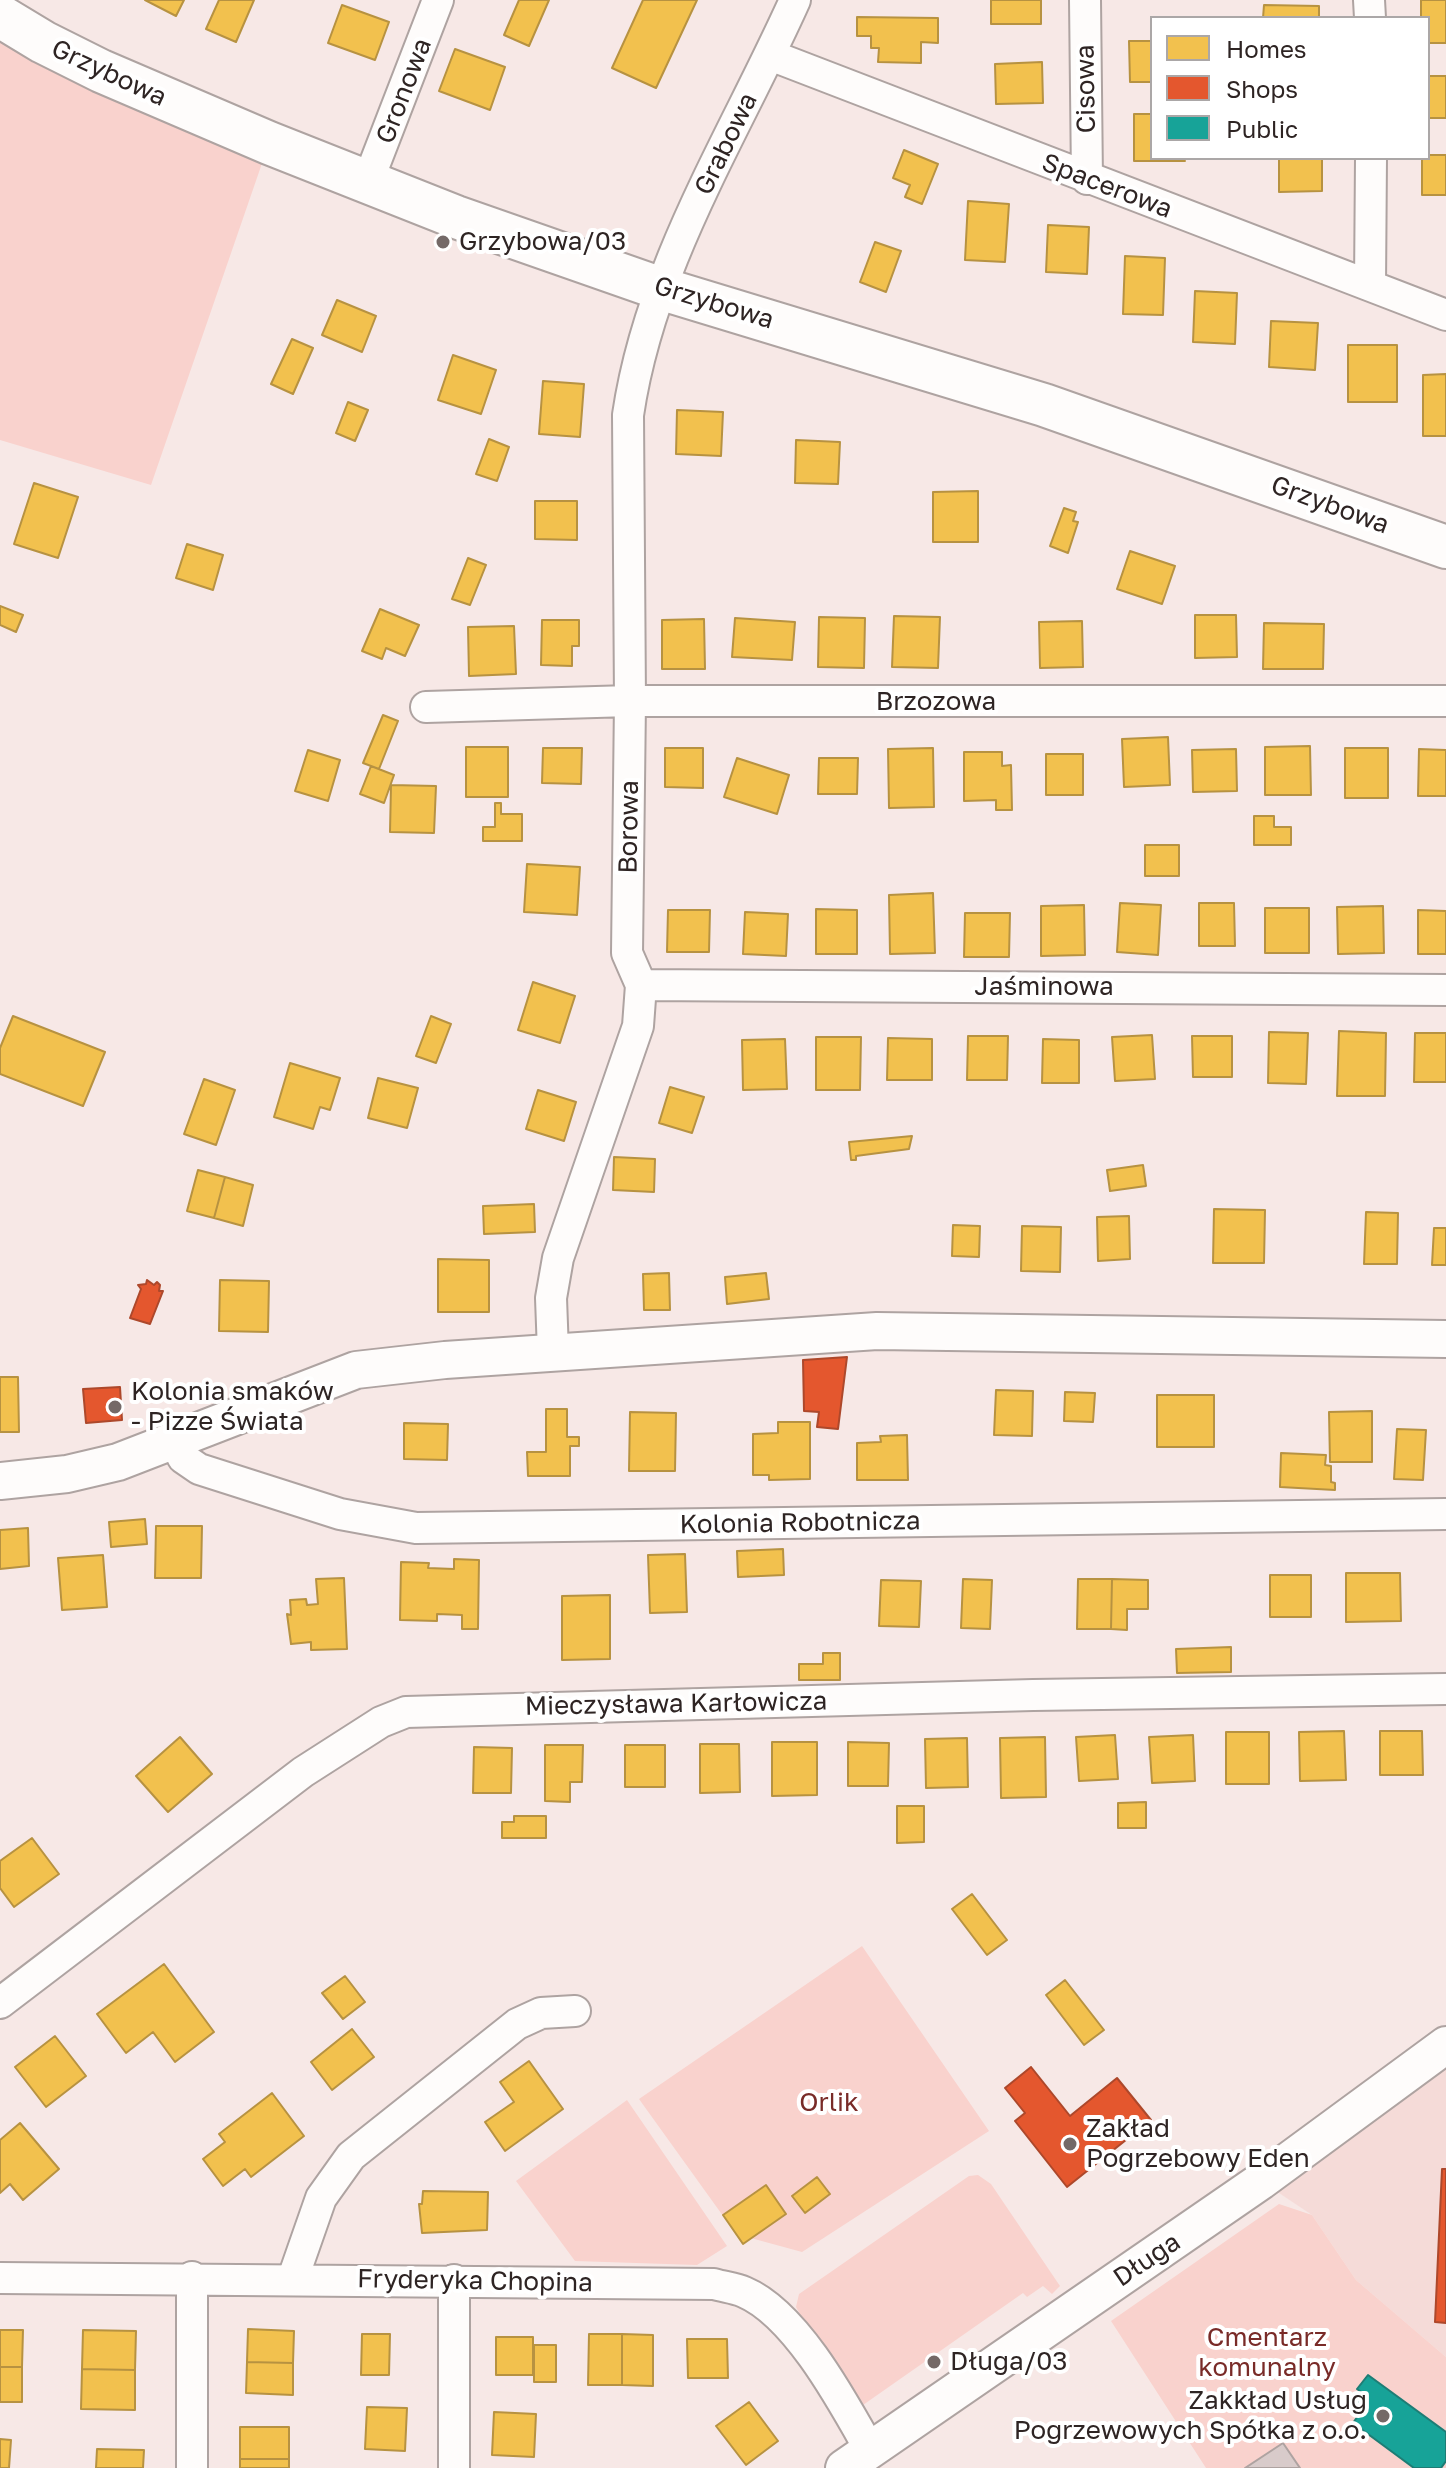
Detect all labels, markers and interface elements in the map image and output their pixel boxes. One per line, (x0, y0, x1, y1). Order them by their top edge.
legend (1150, 16, 1430, 160)
street label: Grzybowa (47, 33, 171, 113)
street label: Gronowa (370, 34, 438, 148)
text: Homes (1226, 34, 1307, 63)
street label: Cisowa (1070, 44, 1102, 134)
text: Shops (1226, 74, 1298, 103)
street label: Grabowa (688, 88, 764, 200)
text: Public (1226, 114, 1298, 143)
street label: Spacerowa (1037, 147, 1177, 225)
place label: Grzybowa/03 (459, 226, 626, 258)
marker: Grzybowa/03 (434, 233, 452, 251)
street label: Grzybowa (650, 270, 778, 336)
street label: Grzybowa (1267, 469, 1393, 541)
street label: Brzozowa (876, 686, 996, 718)
street label: Borowa (613, 780, 645, 874)
street label: Jaśminowa (974, 971, 1114, 1003)
place label: Kolonia smaków - Pizze Świata (131, 1376, 334, 1438)
marker: Kolonia smaków - Pizze Świata (106, 1398, 124, 1416)
street label: Kolonia Robotnicza (679, 1505, 921, 1541)
street label: Mieczysława Karłowicza (524, 1686, 828, 1722)
park label: Orlik (799, 2087, 859, 2119)
place label: Zakład Pogrzebowy Eden (1086, 2113, 1310, 2174)
marker: Zakład Pogrzebowy Eden (1061, 2135, 1079, 2153)
street label: Długa (1108, 2226, 1186, 2294)
street label: Fryderyka Chopina (357, 2263, 593, 2299)
park label: Cmentarz komunalny (1198, 2322, 1336, 2384)
place label: Długa/03 (950, 2346, 1068, 2378)
marker: Długa/03 (925, 2353, 943, 2371)
place label: Zakkład Usług Pogrzewowych Spółka z o.o. (1014, 2385, 1367, 2446)
marker: Zakkład Usług Pogrzewowych Spółka z o.o. (1374, 2407, 1392, 2425)

